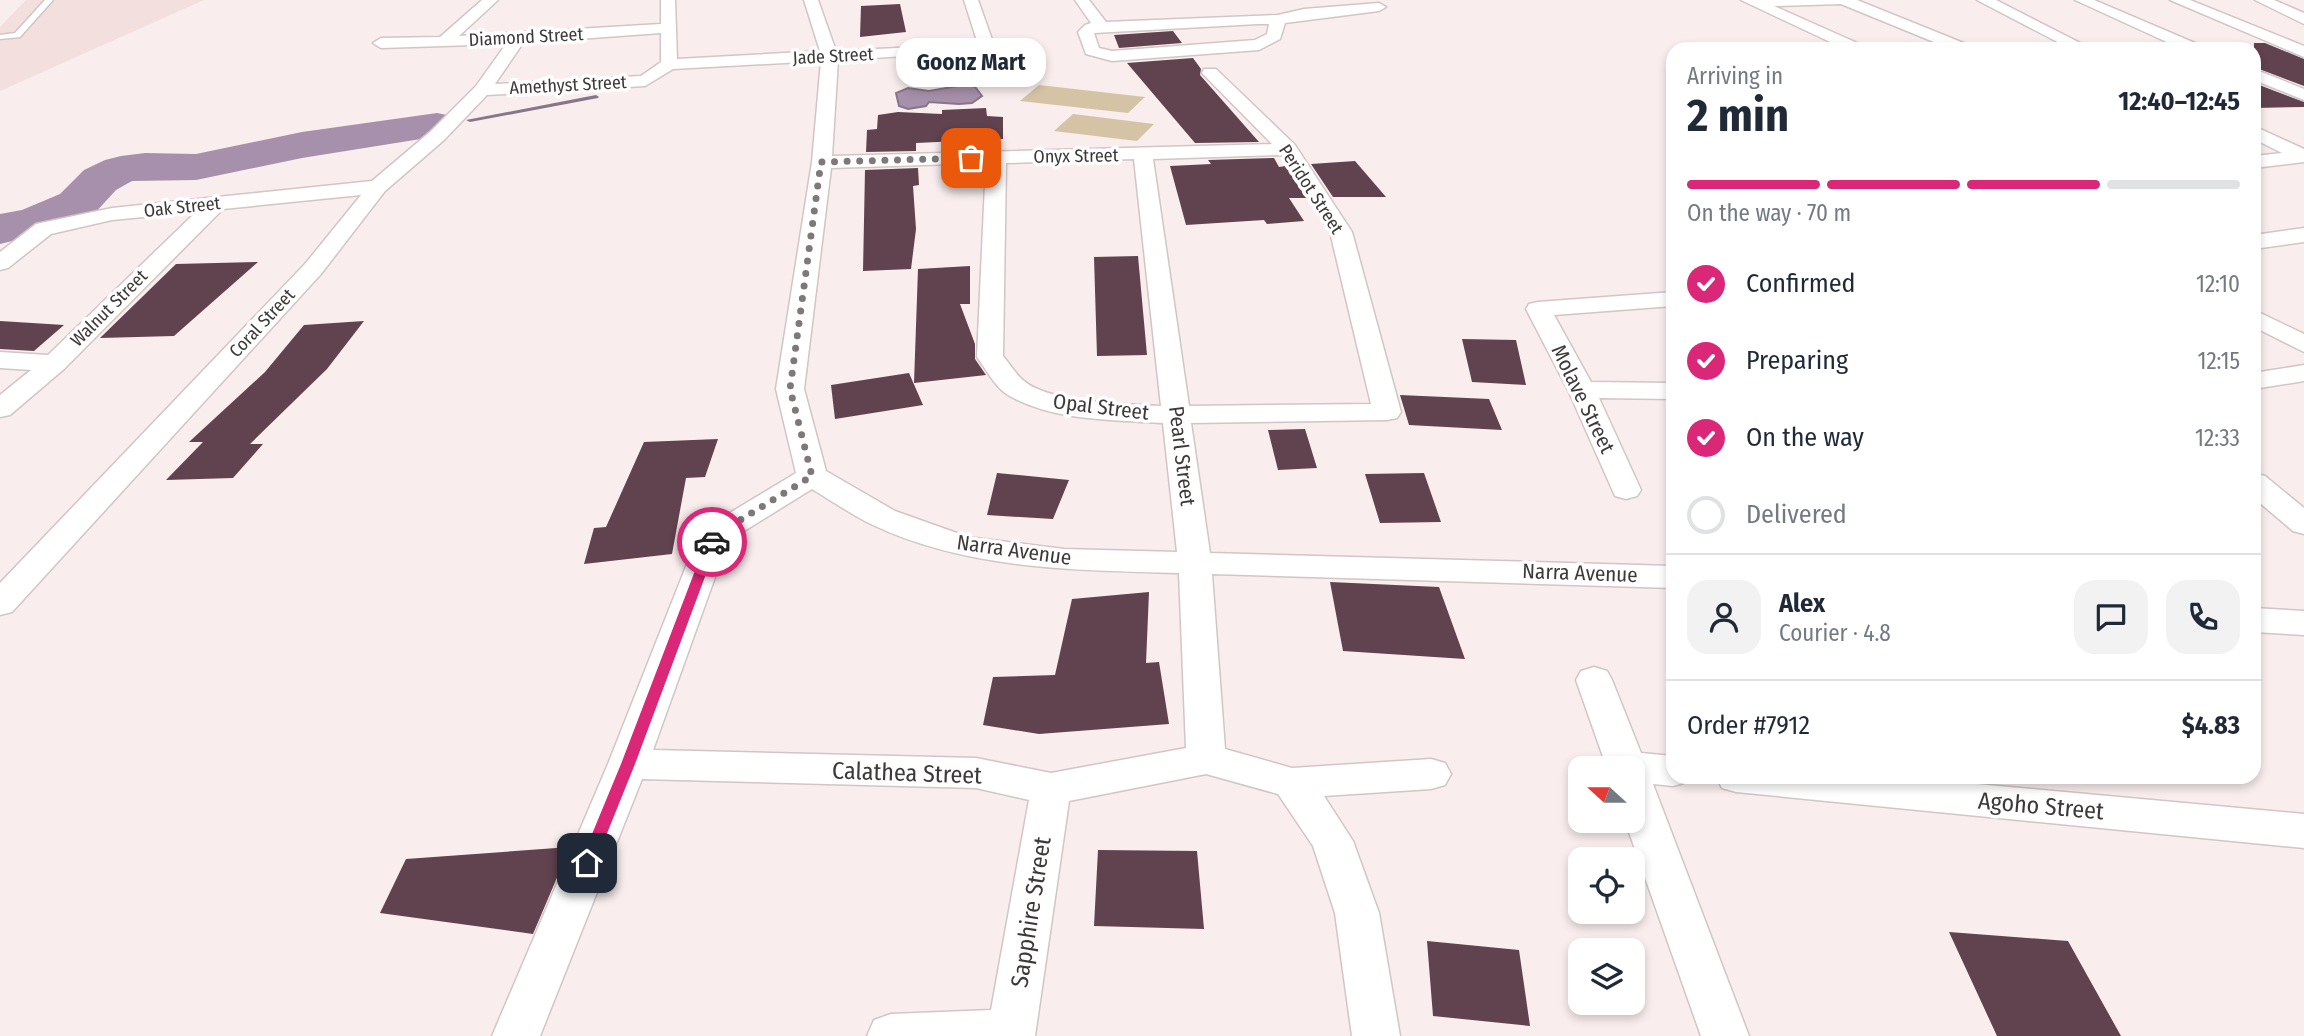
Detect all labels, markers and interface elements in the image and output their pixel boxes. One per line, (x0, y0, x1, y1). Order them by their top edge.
street label: Diamond Street (468, 23, 584, 51)
callout: Goonz Mart (896, 39, 1046, 88)
street label: Jade Street (792, 43, 874, 69)
text: Goonz Mart (916, 48, 1026, 76)
text: Arriving in (1687, 62, 1783, 90)
street label: Amethyst Street (509, 71, 627, 99)
text: 12:40–12:45 (2118, 86, 2240, 117)
text: 2 min (1687, 88, 1789, 143)
pin (941, 128, 1001, 188)
icon: bag (952, 139, 990, 177)
street label: Peridot Street (1274, 140, 1348, 238)
street label: Onyx Street (1033, 144, 1119, 168)
street label: Oak Street (143, 192, 221, 222)
text: On the way · 70 m (1687, 199, 1851, 227)
street label: Walnut Street (66, 265, 152, 351)
icon: check (1687, 265, 1725, 303)
text: Confirmed (1746, 268, 1856, 299)
text: 12:10 (2196, 270, 2240, 298)
street label: Coral Street (225, 284, 299, 362)
street label: Molave Street (1546, 340, 1621, 458)
icon: check (1687, 342, 1725, 380)
text: Preparing (1746, 345, 1848, 376)
text: 12:15 (2197, 347, 2240, 375)
street label: Opal Street (1052, 388, 1151, 426)
street label: Pearl Street (1163, 405, 1201, 507)
icon: check (1687, 419, 1725, 457)
text: On the way (1746, 422, 1864, 453)
text: 12:33 (2195, 424, 2240, 452)
text: Delivered (1746, 499, 1847, 530)
courier (677, 507, 747, 577)
icon: car (693, 523, 731, 561)
street label: Narra Avenue (955, 529, 1073, 571)
street label: Narra Avenue (1522, 558, 1638, 588)
button: person (1687, 580, 1761, 654)
button: chat (2074, 580, 2148, 654)
button: phone (2166, 580, 2240, 654)
text: Alex (1779, 588, 1825, 619)
text: Courier · 4.8 (1779, 619, 1891, 647)
text: Order #7912 (1687, 710, 1810, 741)
text: $4.83 (2182, 710, 2240, 741)
street label: Calathea Street (832, 756, 983, 790)
north arrow (1568, 756, 1645, 833)
map controls (1568, 756, 1645, 1015)
street label: Agoho Street (1977, 787, 2105, 825)
pin (557, 833, 617, 893)
street label: Sapphire Street (1005, 835, 1057, 989)
icon: home (568, 844, 606, 882)
button: locate (1568, 847, 1645, 924)
button: layers (1568, 938, 1645, 1015)

